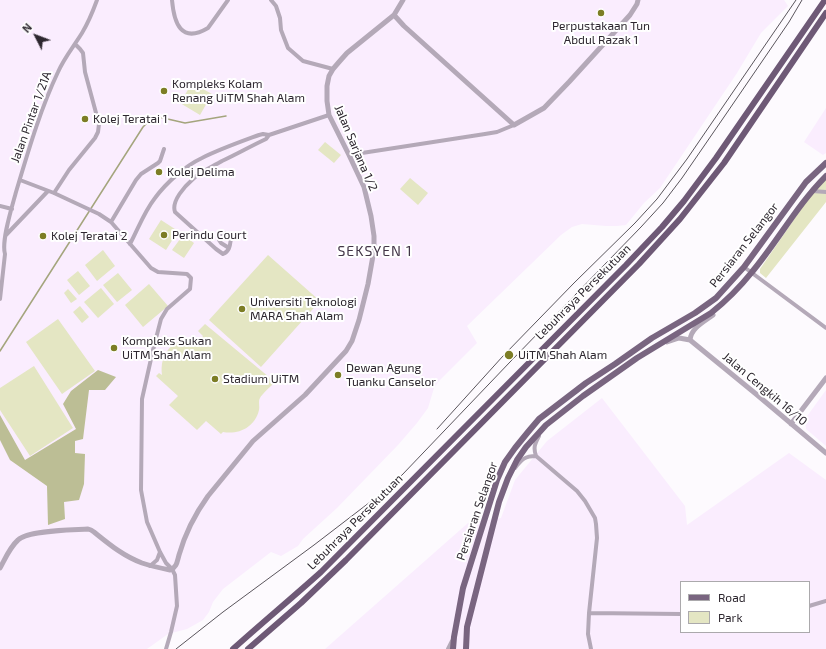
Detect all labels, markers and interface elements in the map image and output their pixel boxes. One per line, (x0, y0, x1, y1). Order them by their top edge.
marker: Perpustakaan Tun Abdul Razak 1 (596, 8, 606, 18)
north arrow (16, 16, 56, 56)
place label: Perpustakaan Tun Abdul Razak 1 (552, 19, 650, 47)
text: N (19, 20, 34, 35)
street label: Jalan Pintar 1/21A (8, 69, 54, 165)
place label: Kompleks Kolam Renang UiTM Shah Alam (172, 77, 305, 105)
marker: Kompleks Kolam Renang UiTM Shah Alam (159, 86, 169, 96)
street label: Jalan Sarjana 1/2 (331, 103, 381, 193)
place label: Kolej Teratai 1 (93, 112, 167, 126)
marker: Kolej Teratai 1 (80, 114, 90, 124)
place label: Kolej Delima (167, 165, 234, 179)
marker: Kolej Delima (154, 167, 164, 177)
street label: Persiaran Selangor (706, 200, 782, 290)
place label: Perindu Court (172, 228, 246, 242)
place label: Kolej Teratai 2 (51, 229, 127, 243)
marker: Perindu Court (159, 230, 169, 240)
marker: Kolej Teratai 2 (38, 231, 48, 241)
street label: Lebuhraya Persekutuan (532, 241, 634, 343)
district label: SEKSYEN 1 (337, 243, 413, 259)
place label: Universiti Teknologi MARA Shah Alam (250, 295, 357, 323)
marker: Universiti Teknologi MARA Shah Alam (237, 304, 247, 314)
place label: Kompleks Sukan UiTM Shah Alam (122, 334, 211, 362)
marker: Kompleks Sukan UiTM Shah Alam (109, 343, 119, 353)
place label: UiTM Shah Alam (518, 348, 607, 362)
marker: UiTM Shah Alam (503, 349, 515, 361)
street label: Jalan Cengkih 16/10 (720, 349, 810, 429)
place label: Dewan Agung Tuanku Canselor (346, 361, 436, 389)
marker: Dewan Agung Tuanku Canselor (333, 370, 343, 380)
place label: Stadium UiTM (223, 372, 299, 386)
marker: Stadium UiTM (210, 374, 220, 384)
street label: Persiaran Selangor (453, 460, 501, 562)
street label: Lebuhraya Persekutuan (304, 471, 406, 573)
legend (680, 581, 810, 633)
text: Road (718, 590, 746, 604)
text: Park (718, 610, 743, 624)

